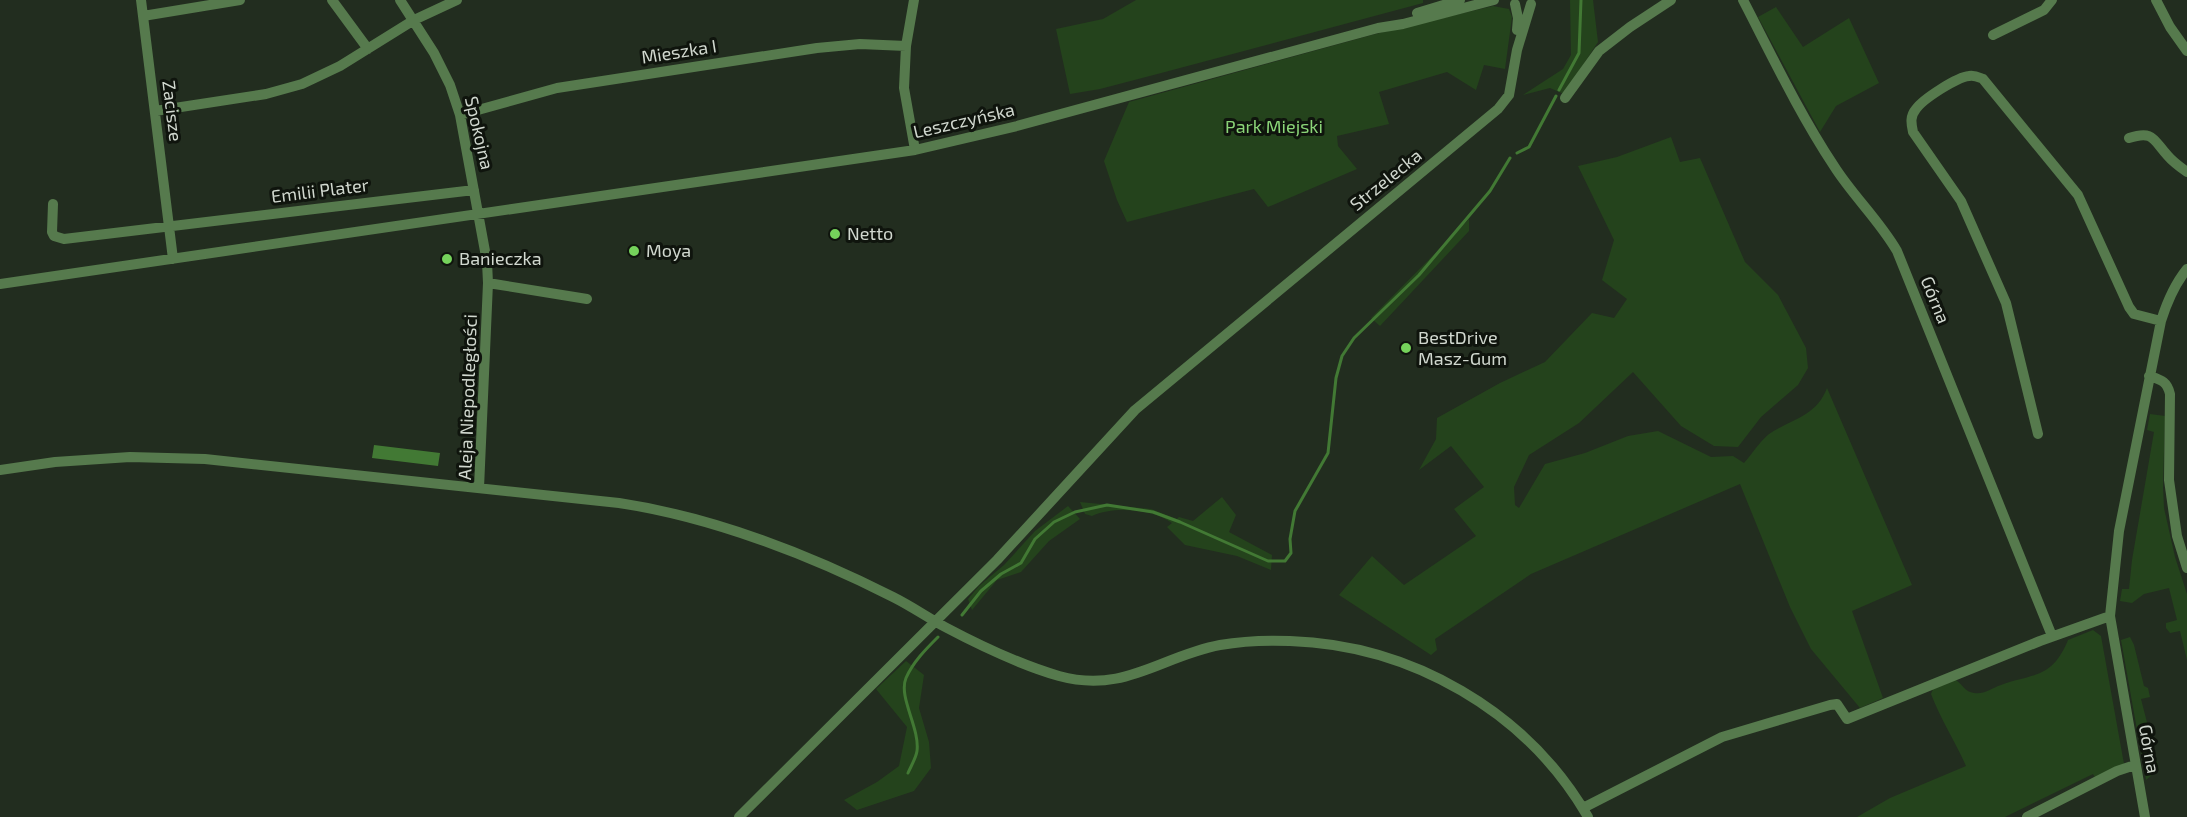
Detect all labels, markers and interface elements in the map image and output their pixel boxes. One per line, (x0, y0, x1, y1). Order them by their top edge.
street label: Mieszka I (640, 34, 718, 68)
street label: Zacisze (158, 79, 188, 143)
street label: Spokojna (461, 94, 499, 172)
street label: Leszczyńska (911, 98, 1017, 142)
park label: Park Miejski (1225, 115, 1323, 137)
street label: Strzelecka (1345, 144, 1426, 215)
street label: Emilii Plater (270, 173, 370, 207)
place label: Netto (847, 222, 893, 244)
marker: Netto (828, 227, 842, 241)
place label: Moya (646, 239, 691, 261)
marker: Moya (627, 244, 641, 258)
place label: Banieczka (459, 247, 542, 269)
marker: Banieczka (440, 252, 454, 266)
street label: Górna (1917, 273, 1955, 327)
street label: Aleja Niepodległości (453, 314, 481, 480)
place label: BestDrive Masz-Gum (1418, 326, 1507, 369)
marker: BestDrive Masz-Gum (1399, 341, 1413, 355)
street label: Górna (2135, 723, 2165, 775)

